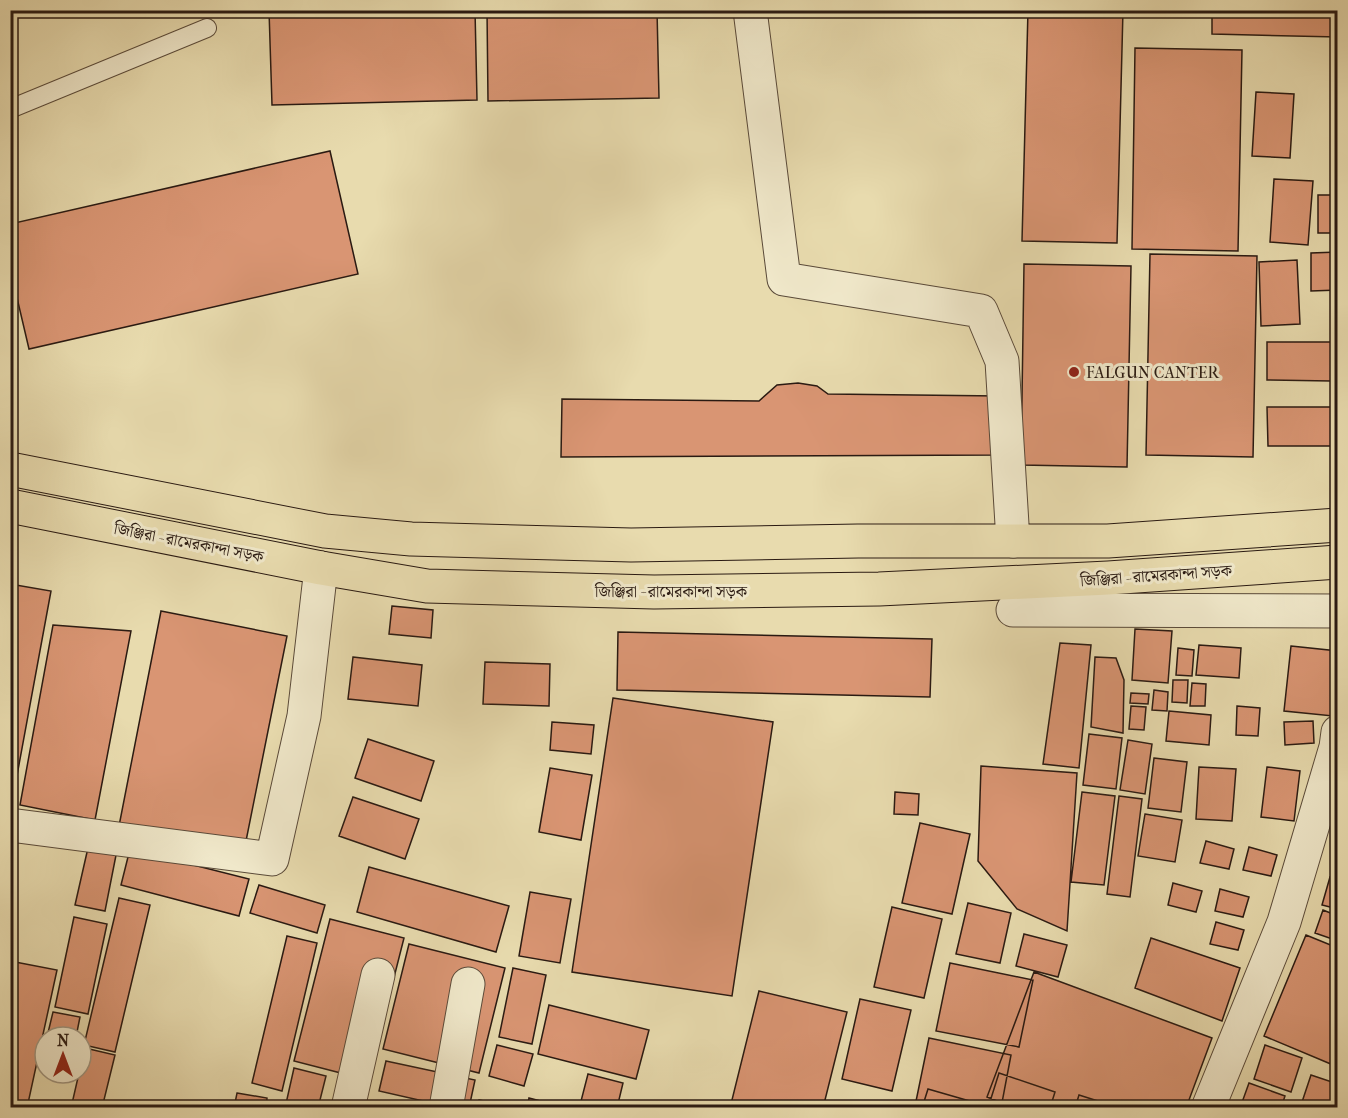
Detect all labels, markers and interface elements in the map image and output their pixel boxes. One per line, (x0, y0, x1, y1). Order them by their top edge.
place label: FALGUN CANTER (1086, 363, 1221, 382)
marker: FALGUN CANTER (1067, 365, 1081, 379)
street label: জিঞ্জিরা - রামেরকান্দা সড়ক (112, 518, 266, 566)
street label: জিঞ্জিরা - রামেরকান্দা সড়ক (1079, 561, 1233, 590)
street label: জিঞ্জিরা - রামেরকান্দা সড়ক (594, 582, 748, 601)
north arrow (33, 1025, 93, 1085)
text: N (57, 1031, 70, 1050)

